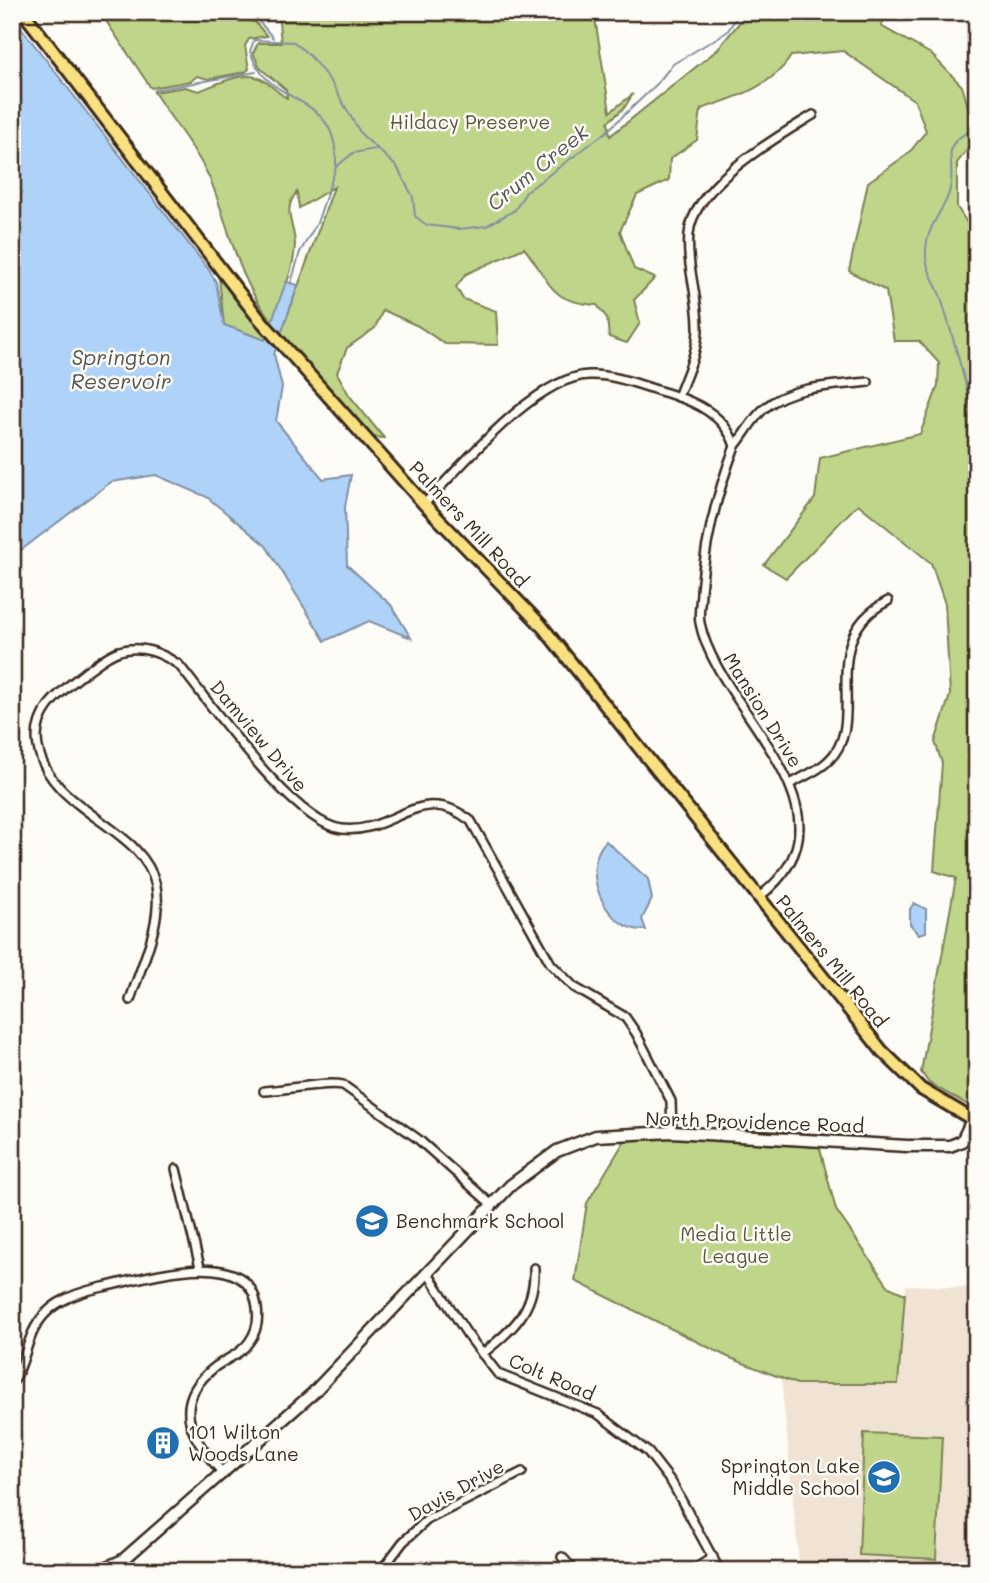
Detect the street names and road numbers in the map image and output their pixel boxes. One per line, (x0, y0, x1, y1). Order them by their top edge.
street label: Palmers Mill Road (404, 455, 534, 592)
street label: Mansion Drive (718, 648, 809, 772)
street label: Damview Drive (205, 675, 314, 797)
street label: Palmers Mill Road (771, 889, 894, 1032)
street label: North Providence Road (645, 1105, 865, 1138)
street label: Colt Road (505, 1347, 599, 1406)
street label: Davis Drive (403, 1453, 508, 1526)

